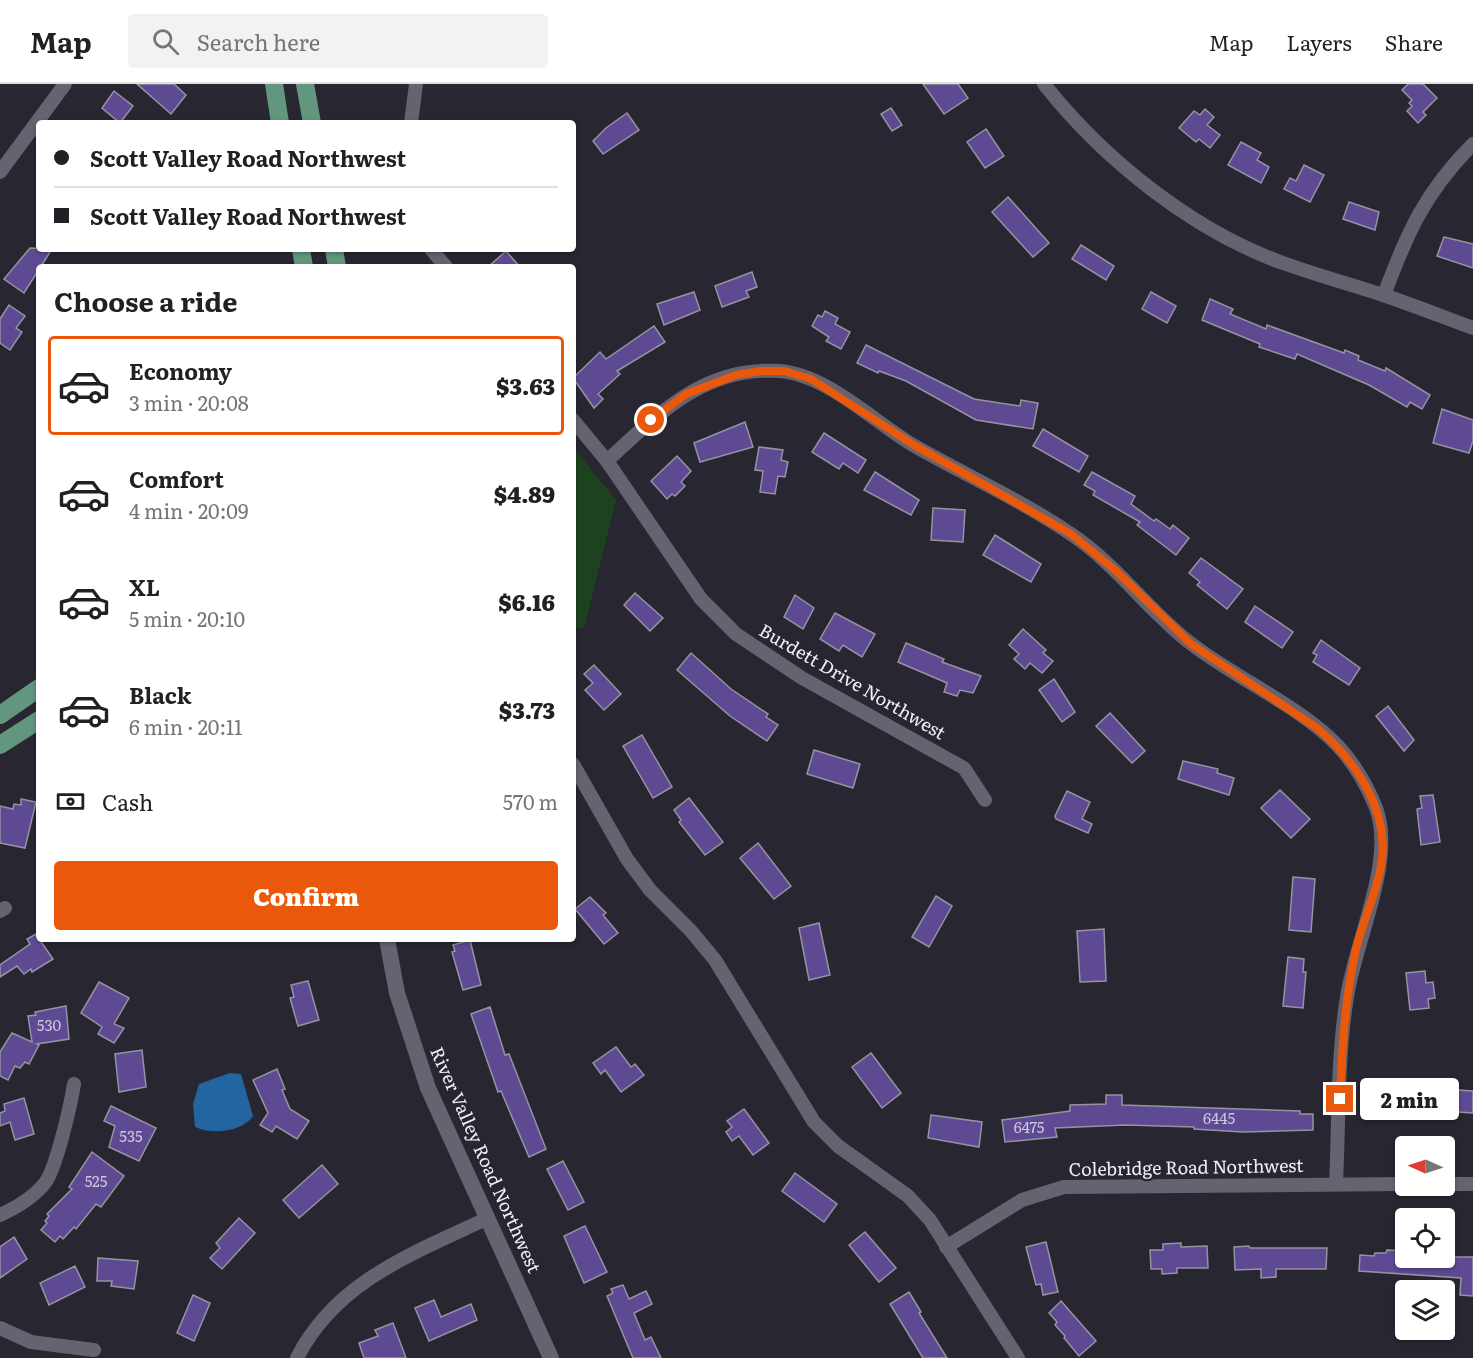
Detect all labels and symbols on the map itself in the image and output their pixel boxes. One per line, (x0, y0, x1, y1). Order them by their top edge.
route start (637, 406, 664, 433)
street label: Burdett Drive Northwest (754, 616, 952, 746)
house number: 530 (37, 1013, 62, 1036)
street label: River Valley Road Northwest (424, 1042, 549, 1277)
callout: 2 min (1361, 1078, 1460, 1120)
route end (1326, 1085, 1353, 1112)
house number: 6445 (1203, 1106, 1235, 1129)
house number: 6475 (1014, 1115, 1045, 1138)
house number: 535 (119, 1124, 143, 1147)
north arrow (1395, 1136, 1455, 1196)
street label: Colebridge Road Northwest (1068, 1151, 1304, 1182)
house number: 525 (85, 1169, 108, 1192)

